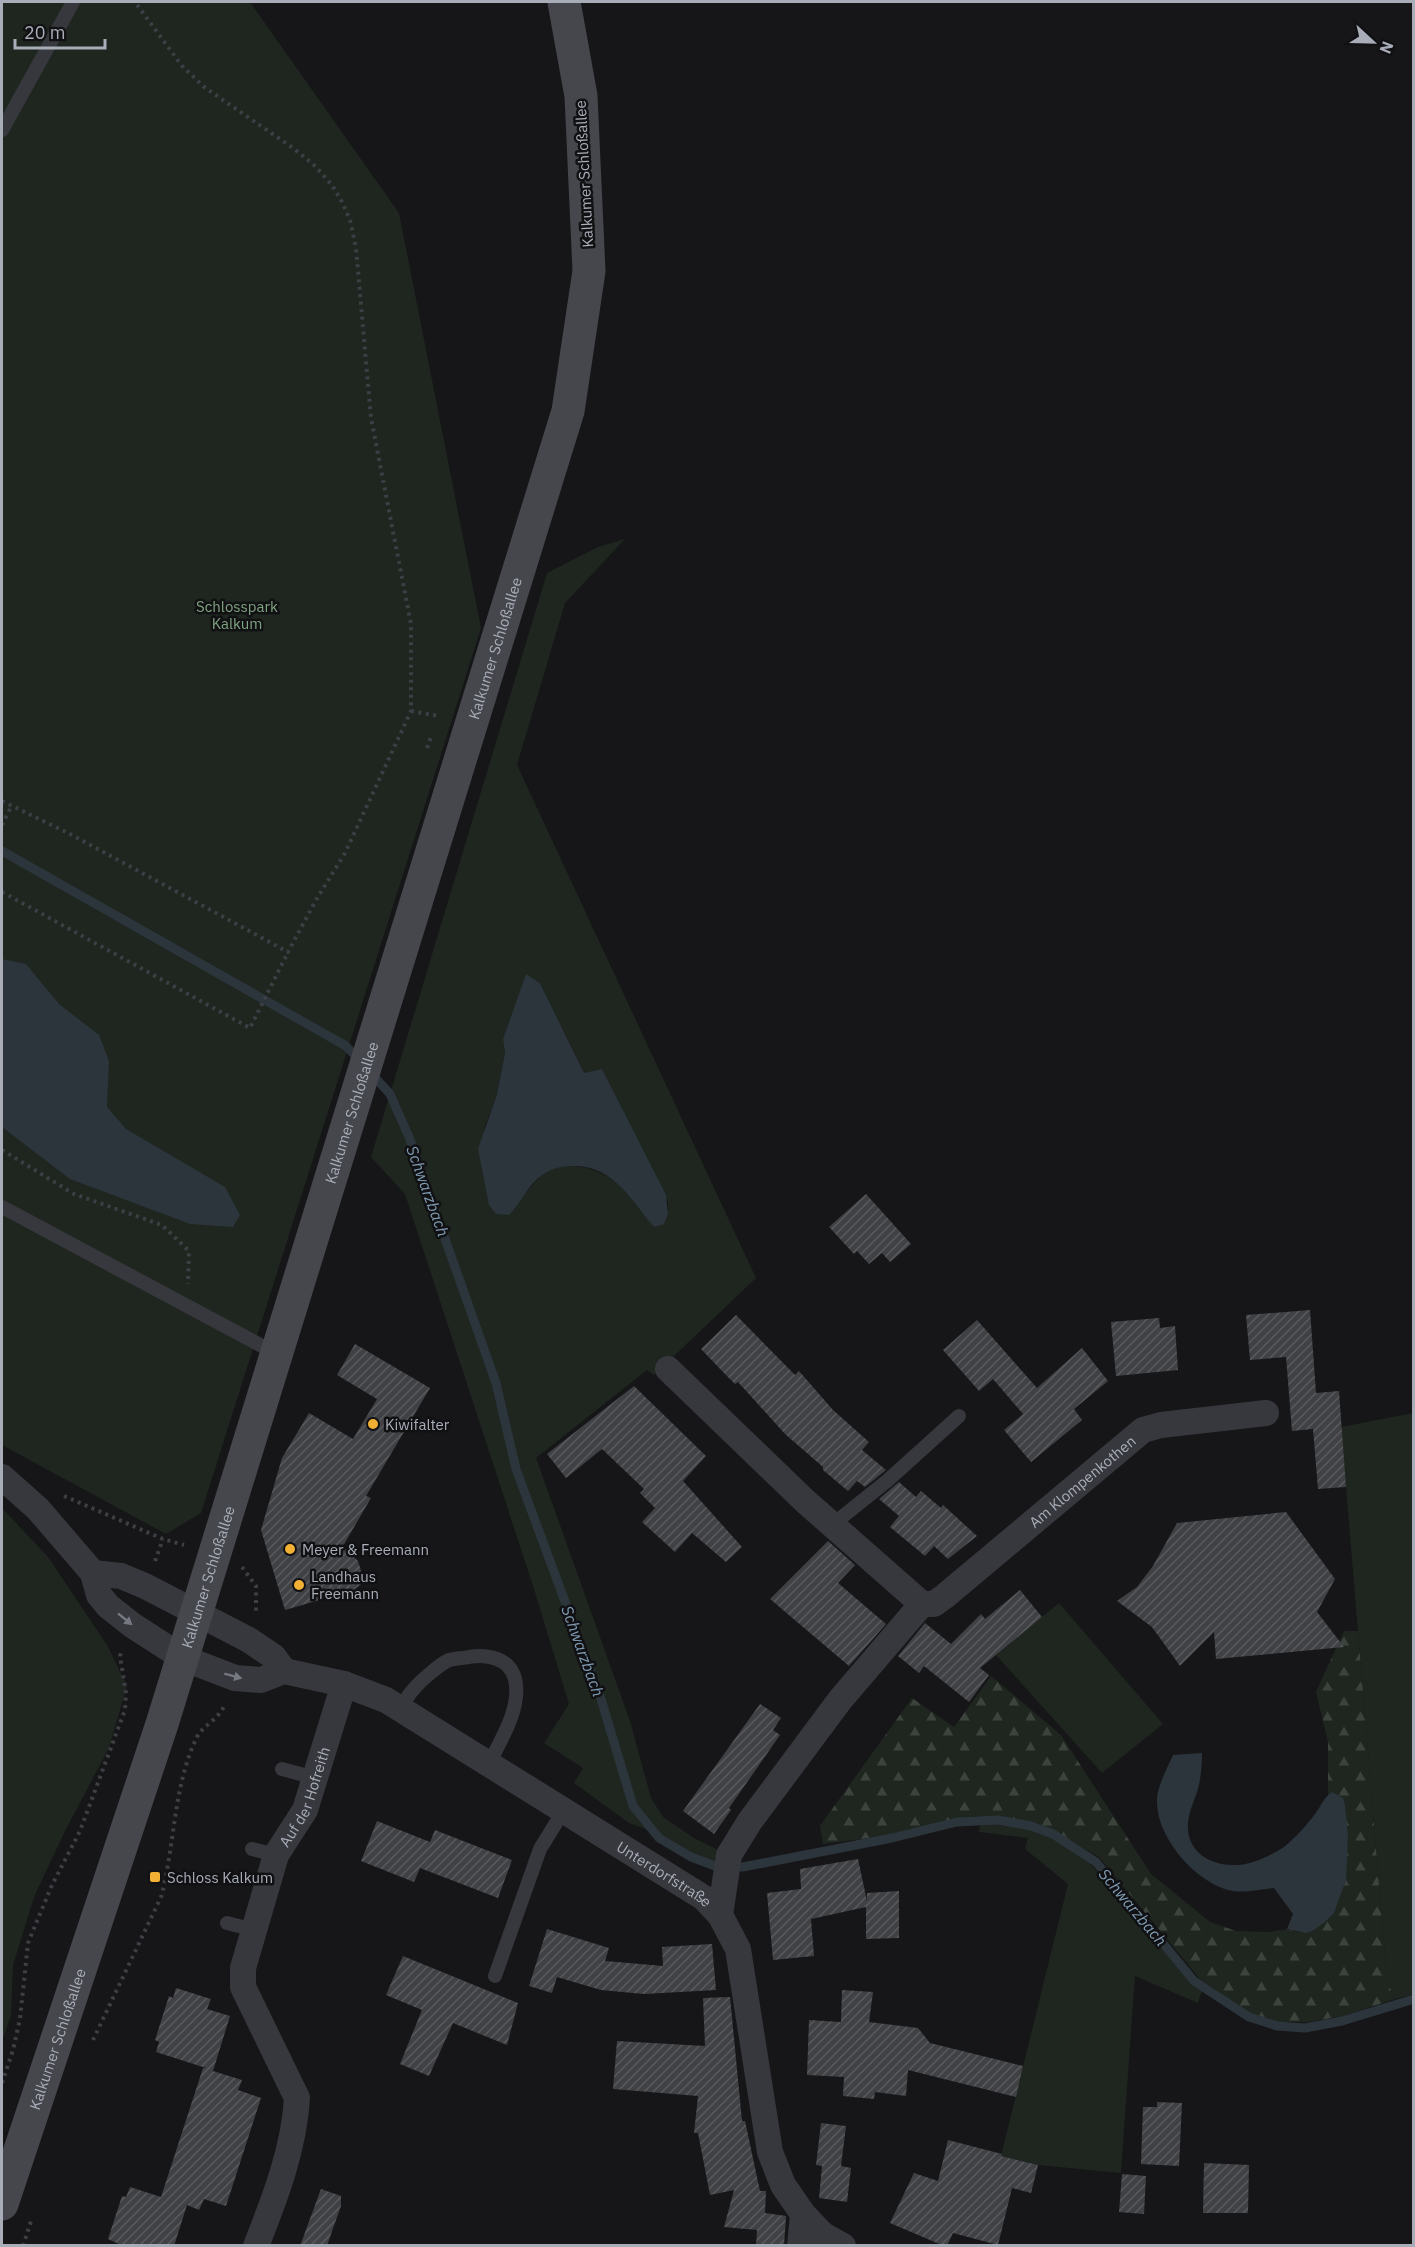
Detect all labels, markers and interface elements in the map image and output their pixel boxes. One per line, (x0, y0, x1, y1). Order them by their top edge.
scale bar (15, 12, 105, 50)
north arrow (1343, 12, 1403, 72)
text: 20 m (24, 21, 66, 44)
text: N (1375, 38, 1398, 57)
street label: Kalkumer Schloßallee (571, 100, 597, 248)
street label: Kalkumer Schloßallee (464, 575, 526, 722)
park label: Schlosspark Kalkum (196, 597, 278, 633)
street label: Kalkumer Schloßallee (320, 1039, 382, 1186)
water label: Schwarzbach (402, 1143, 454, 1239)
place label: Kiwifalter (385, 1415, 450, 1434)
marker: Kiwifalter (366, 1417, 380, 1431)
street label: Am Klompenkothen (1025, 1431, 1139, 1531)
street label: Kalkumer Schloßallee (177, 1503, 238, 1650)
place label: Meyer & Freemann (302, 1540, 429, 1559)
marker: Meyer & Freemann (283, 1542, 297, 1556)
place label: Landhaus Freemann (311, 1567, 379, 1603)
marker: Landhaus Freemann (292, 1578, 306, 1592)
water label: Schwarzbach (557, 1603, 609, 1699)
one-way arrow (117, 1613, 133, 1626)
one-way arrow (224, 1672, 242, 1682)
street label: Auf der Hofreith (274, 1744, 334, 1850)
street label: Unterdorfstraße (613, 1837, 716, 1910)
water label: Schwarzbach (1095, 1864, 1171, 1950)
place label: Schloss Kalkum (167, 1868, 273, 1887)
marker: Schloss Kalkum (148, 1870, 162, 1884)
street label: Kalkumer Schloßallee (25, 1966, 89, 2112)

